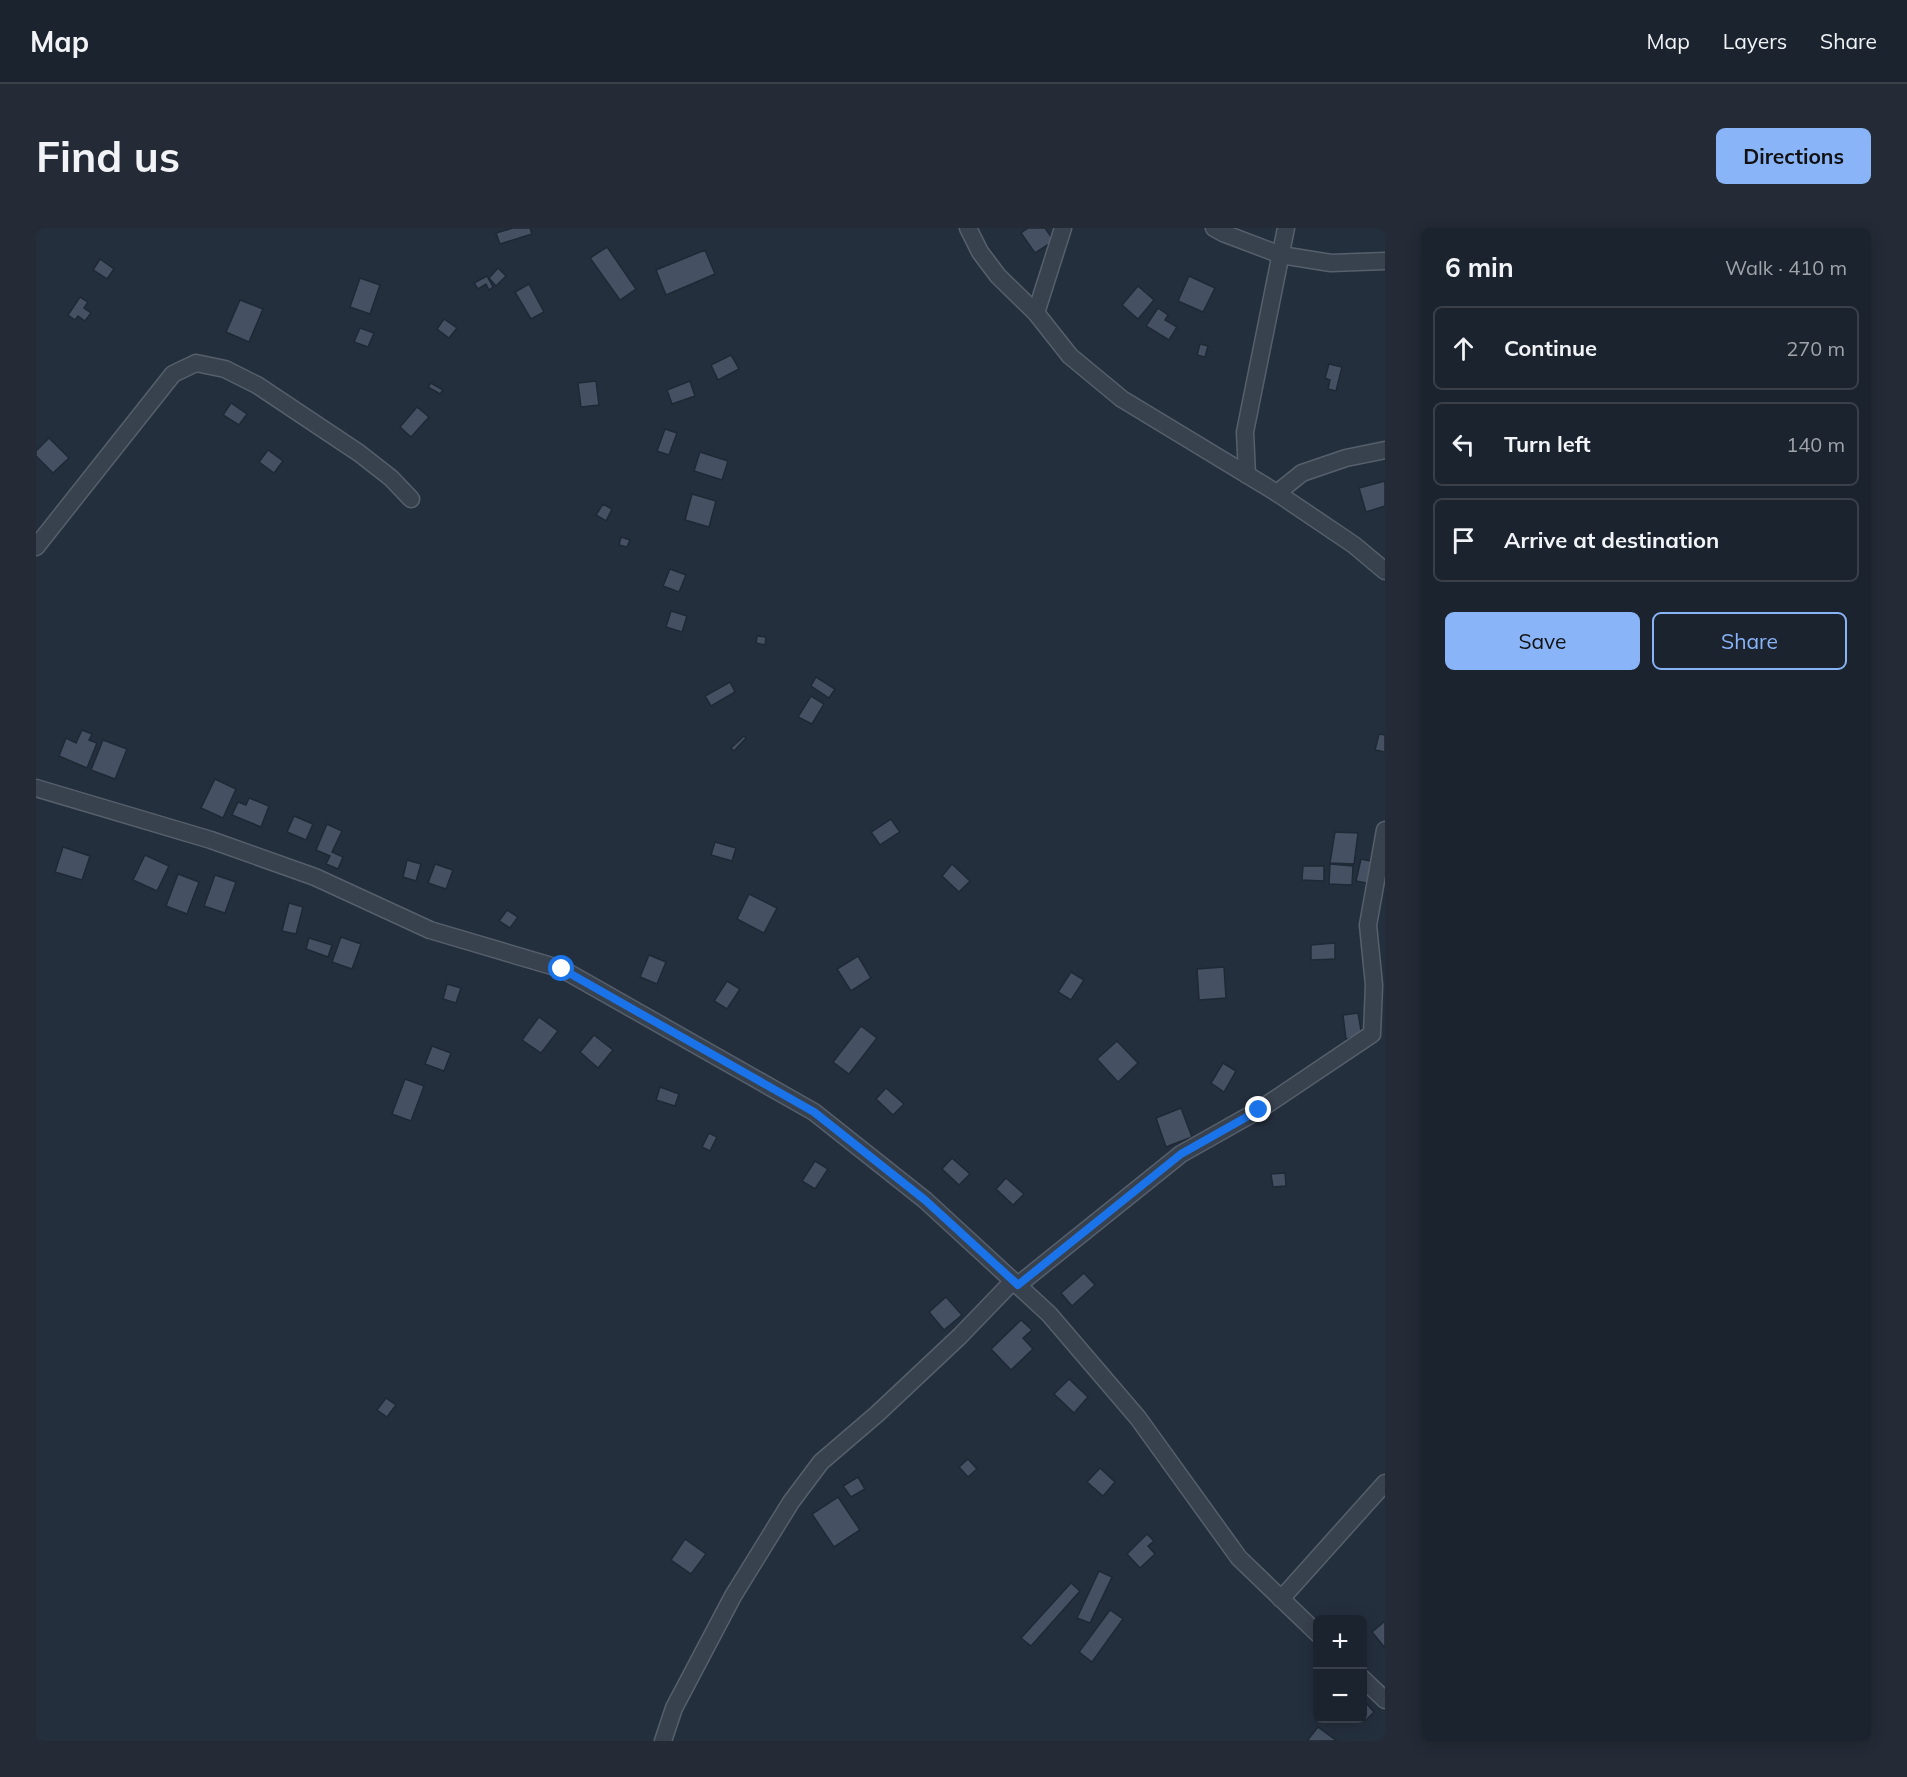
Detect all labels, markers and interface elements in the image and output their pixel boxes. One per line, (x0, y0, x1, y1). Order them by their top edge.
text: Map (30, 24, 89, 59)
text: Map (1647, 28, 1690, 54)
text: Layers (1723, 28, 1787, 54)
text: Share (1820, 28, 1877, 54)
button: Directions (1716, 128, 1871, 184)
text: Find us (36, 130, 180, 183)
text: 6 min (1445, 251, 1514, 284)
text: Walk · 410 m (1725, 255, 1847, 280)
icon: ahead (1447, 332, 1480, 365)
text: Continue (1504, 334, 1597, 362)
text: 270 m (1786, 336, 1845, 361)
icon: left (1447, 428, 1480, 461)
text: Turn left (1504, 430, 1591, 458)
text: 140 m (1786, 432, 1845, 457)
icon: arrive (1447, 524, 1480, 557)
text: Arrive at destination (1504, 526, 1719, 554)
button: Save (1445, 612, 1640, 670)
button: Share (1652, 612, 1847, 670)
route start (548, 955, 574, 981)
route end (1245, 1096, 1271, 1122)
map controls (1313, 1615, 1367, 1723)
button: + (1313, 1615, 1367, 1669)
button: − (1313, 1669, 1367, 1723)

